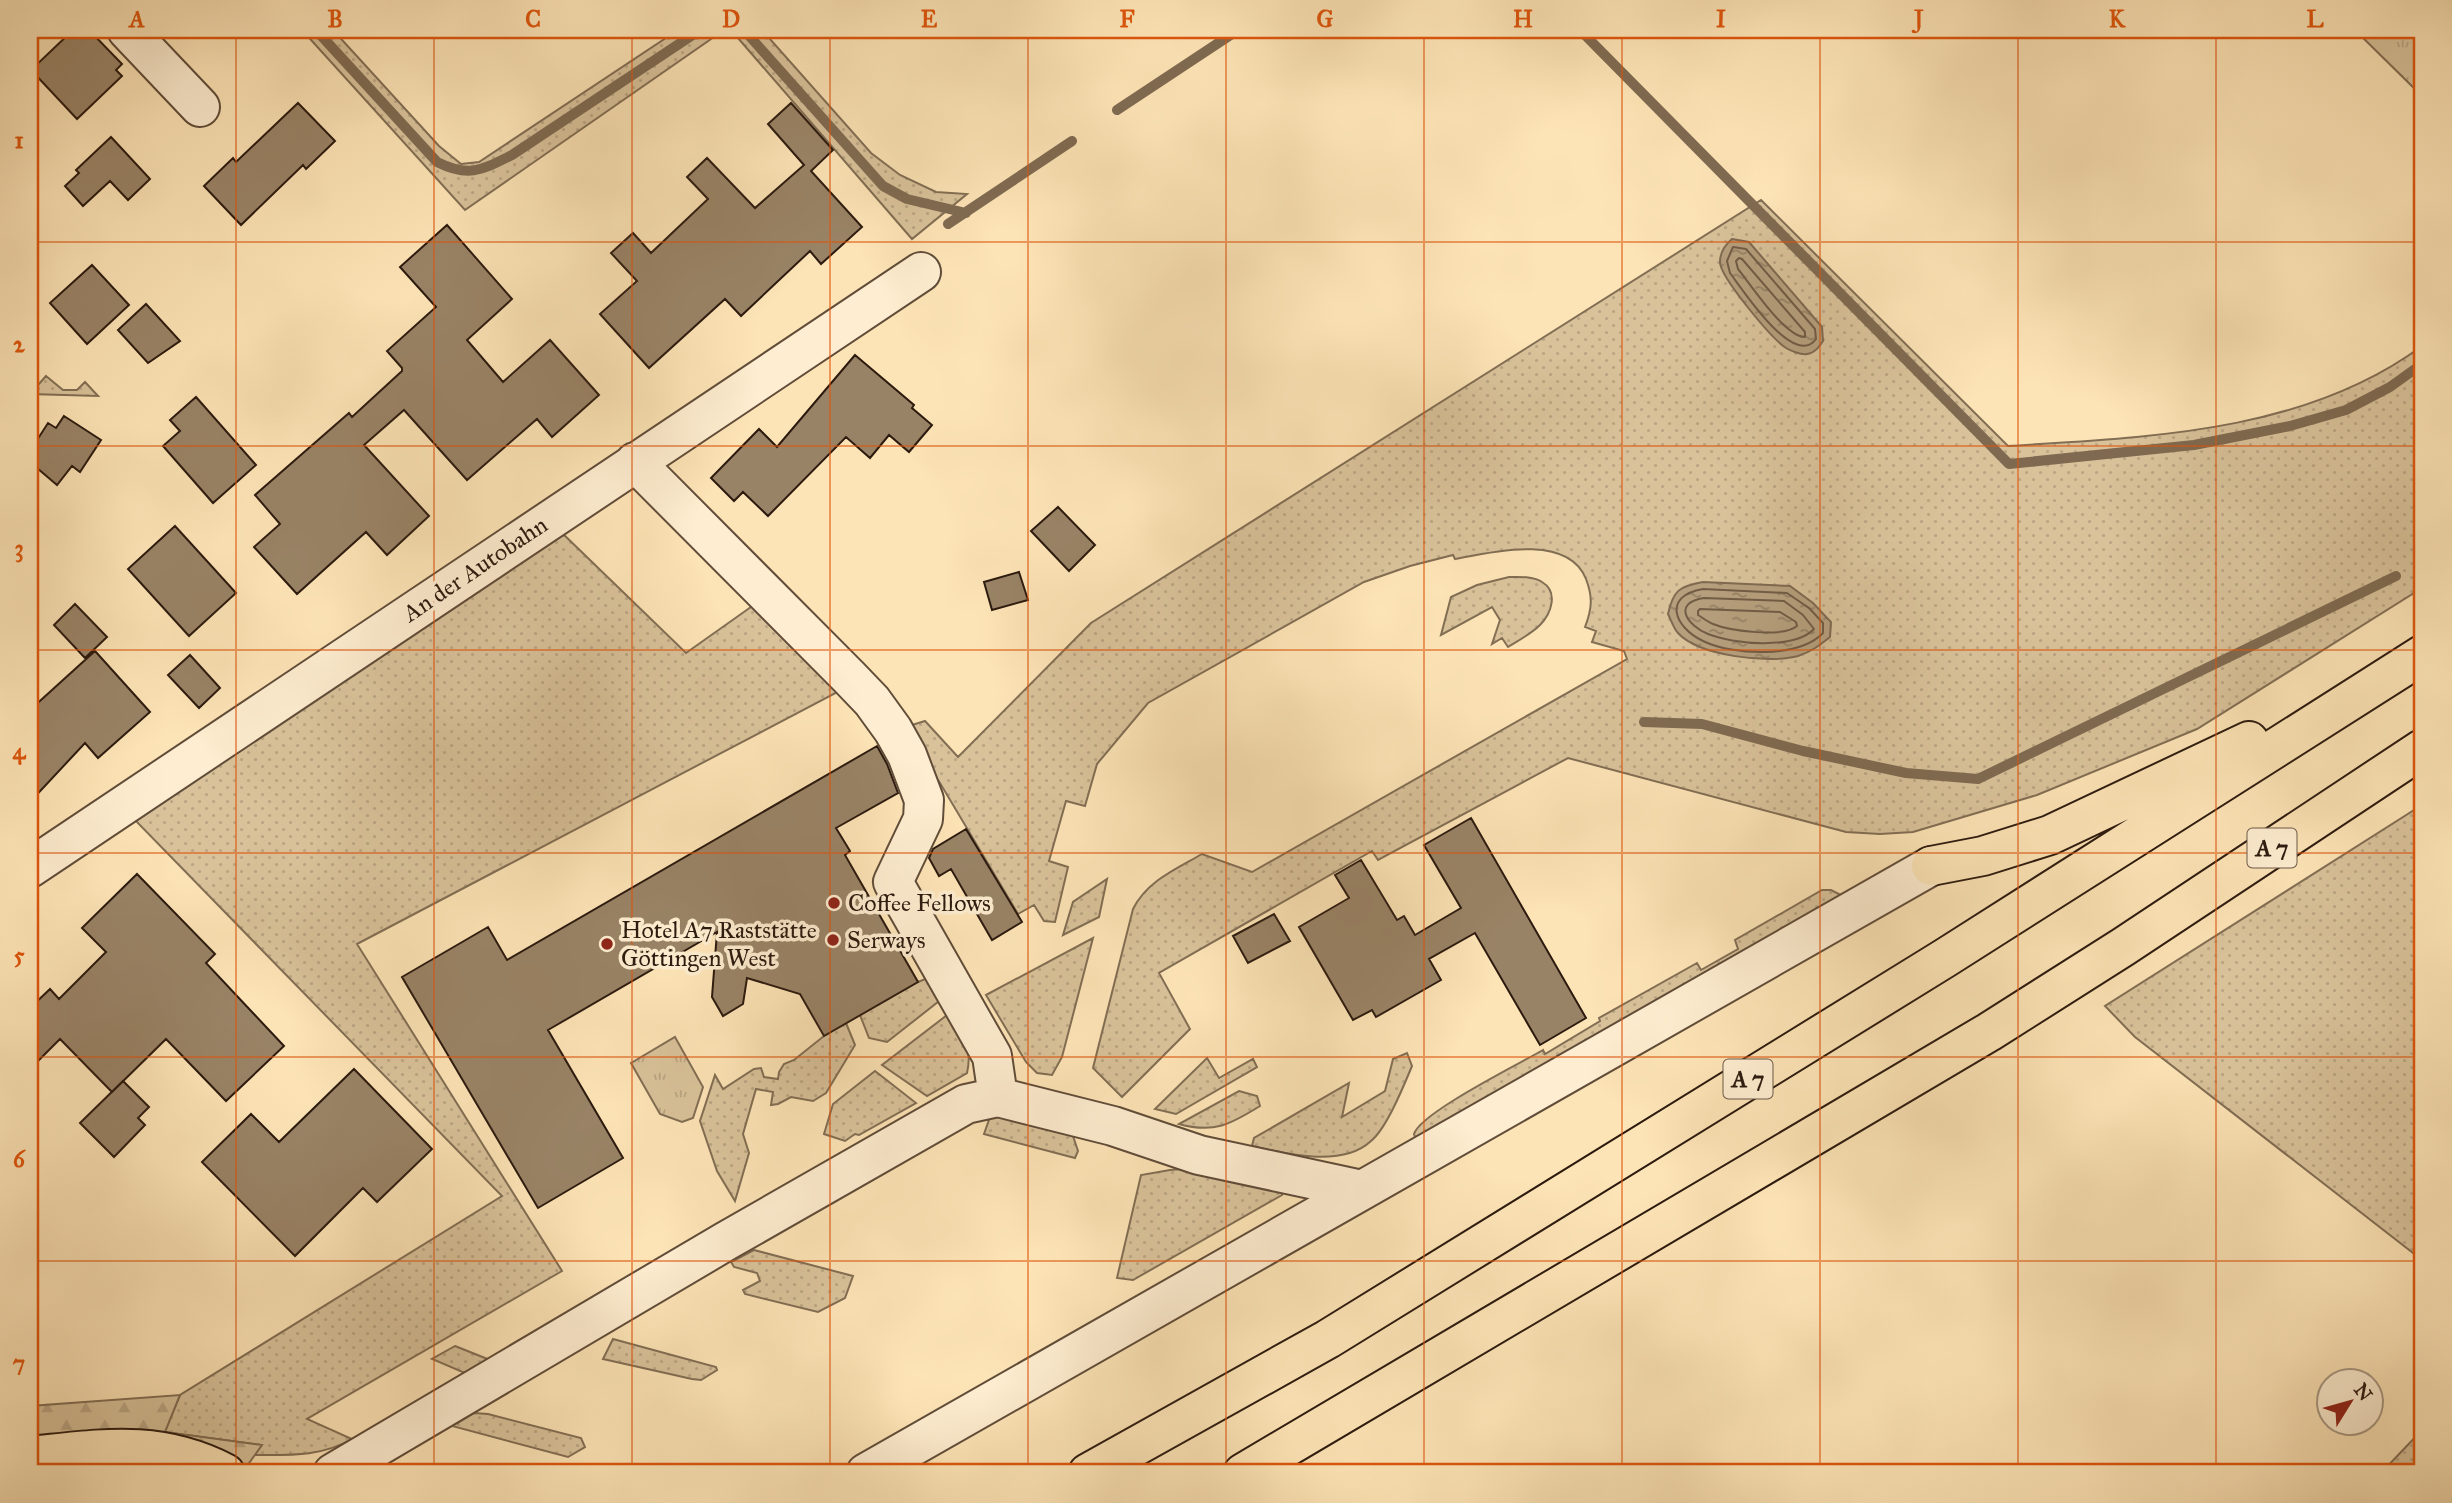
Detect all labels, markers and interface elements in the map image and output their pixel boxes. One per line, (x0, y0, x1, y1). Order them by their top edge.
text: A (127, 5, 145, 33)
text: B (327, 5, 343, 33)
text: C (525, 5, 541, 33)
text: D (722, 5, 740, 33)
text: E (921, 5, 938, 33)
text: F (1119, 5, 1135, 33)
text: G (1317, 5, 1334, 33)
text: H (1513, 5, 1533, 33)
text: I (1716, 5, 1726, 33)
text: J (1911, 5, 1924, 34)
text: K (2109, 5, 2127, 33)
text: L (2307, 5, 2325, 33)
text: 1 (14, 126, 24, 154)
text: 2 (13, 330, 25, 358)
street label: An der Autobahn (396, 510, 553, 629)
text: 3 (14, 534, 24, 563)
text: 4 (13, 737, 27, 765)
road number: A 7 (2248, 828, 2296, 868)
place label: Coffee Fellows (848, 888, 991, 918)
marker: Coffee Fellows (826, 895, 842, 911)
place label: Hotel A7 Raststätte Göttingen West (621, 915, 817, 973)
place label: Serways (847, 925, 925, 955)
marker: Serways (825, 932, 841, 948)
marker: Hotel A7 Raststätte Göttingen West (599, 936, 615, 952)
text: 5 (14, 941, 25, 969)
road number: A 7 (1724, 1060, 1772, 1098)
text: 6 (13, 1145, 26, 1173)
text: 7 (13, 1349, 25, 1377)
north arrow (2316, 1366, 2386, 1436)
text: N (2349, 1379, 2377, 1405)

